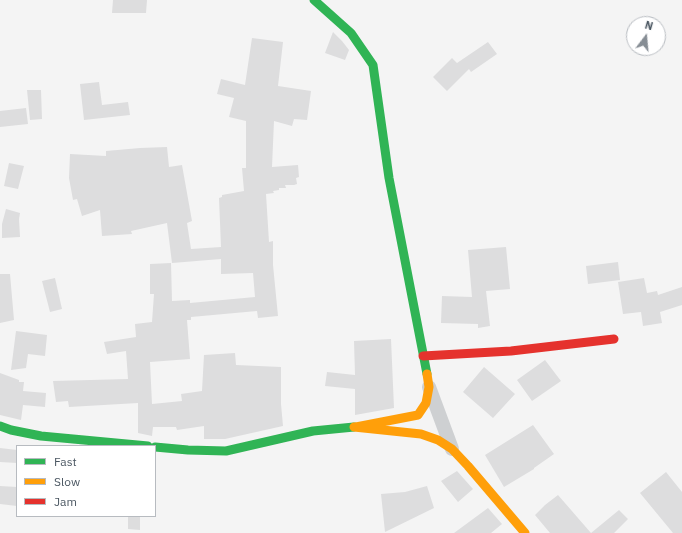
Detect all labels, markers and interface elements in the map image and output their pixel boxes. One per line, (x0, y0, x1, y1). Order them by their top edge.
north arrow (626, 16, 666, 56)
text: N (643, 18, 655, 33)
legend (16, 445, 156, 517)
text: Fast (54, 454, 77, 469)
text: Slow (54, 474, 80, 489)
text: Jam (54, 494, 77, 509)

